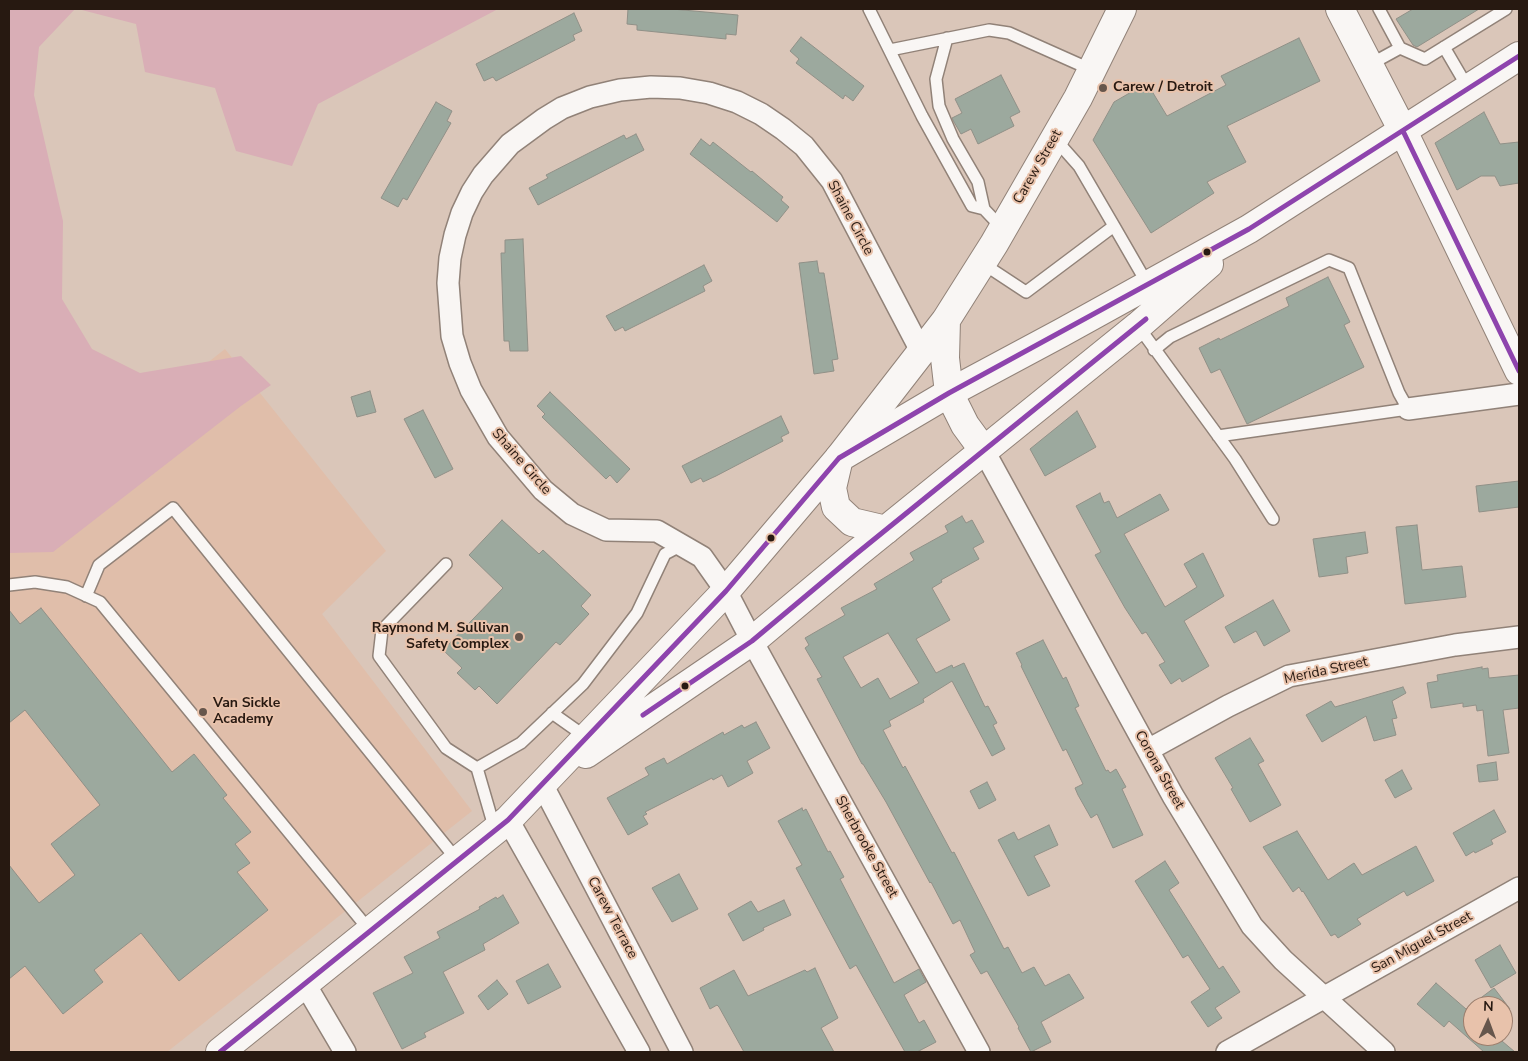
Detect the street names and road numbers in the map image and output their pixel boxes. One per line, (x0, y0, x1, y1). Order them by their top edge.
street label: Carew Street (1010, 127, 1066, 207)
street label: Shaine Circle (823, 178, 877, 258)
street label: Shaine Circle (488, 426, 554, 498)
street label: Merida Street (1283, 654, 1369, 688)
street label: Corona Street (1131, 728, 1187, 812)
street label: Sherbrooke Street (831, 793, 901, 901)
street label: Carew Terrace (583, 874, 641, 962)
street label: San Miguel Street (1369, 908, 1475, 978)

